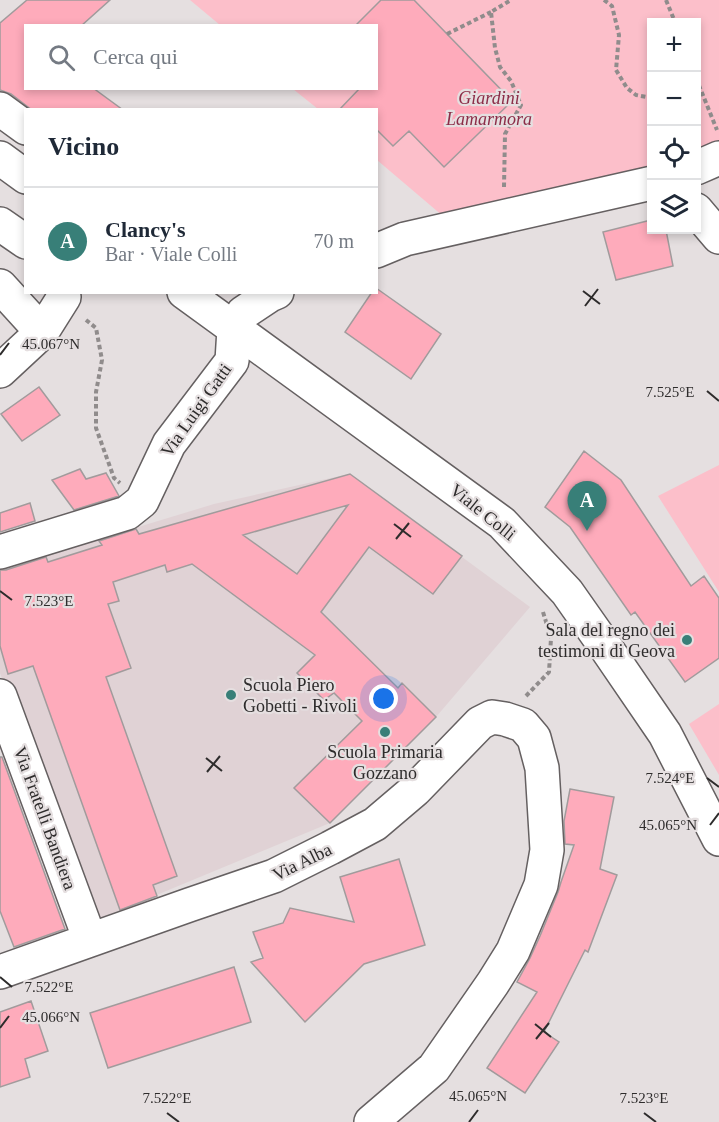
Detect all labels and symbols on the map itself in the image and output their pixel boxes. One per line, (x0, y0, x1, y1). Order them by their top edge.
park label: Giardini Lamarmora (445, 88, 532, 129)
text: 45.067°N (22, 336, 80, 352)
street label: Via Luigi Gatti (157, 360, 235, 460)
text: 7.525°E (646, 384, 694, 400)
street label: Viale Colli (446, 480, 520, 544)
pin: A (568, 482, 606, 531)
text: 7.523°E (25, 593, 73, 609)
place label: Sala del regno dei testimoni di Geova (538, 620, 675, 661)
marker: Sala del regno dei testimoni di Geova (680, 633, 694, 647)
place label: Scuola Piero Gobetti - Rivoli (243, 675, 357, 716)
your location (369, 684, 398, 713)
marker: Scuola Piero Gobetti - Rivoli (224, 688, 238, 702)
marker: Scuola Primaria Gozzano (378, 725, 392, 739)
place label: Scuola Primaria Gozzano (327, 742, 443, 783)
street label: Via Fratelli Bandiera (10, 744, 80, 892)
text: 7.524°E (646, 770, 694, 786)
text: 45.065°N (639, 817, 697, 833)
street label: Via Alba (269, 839, 335, 885)
text: 7.522°E (25, 979, 73, 995)
text: 45.066°N (22, 1009, 80, 1025)
text: 45.065°N (449, 1088, 507, 1104)
text: 7.522°E (143, 1090, 191, 1106)
text: 7.523°E (620, 1090, 668, 1106)

